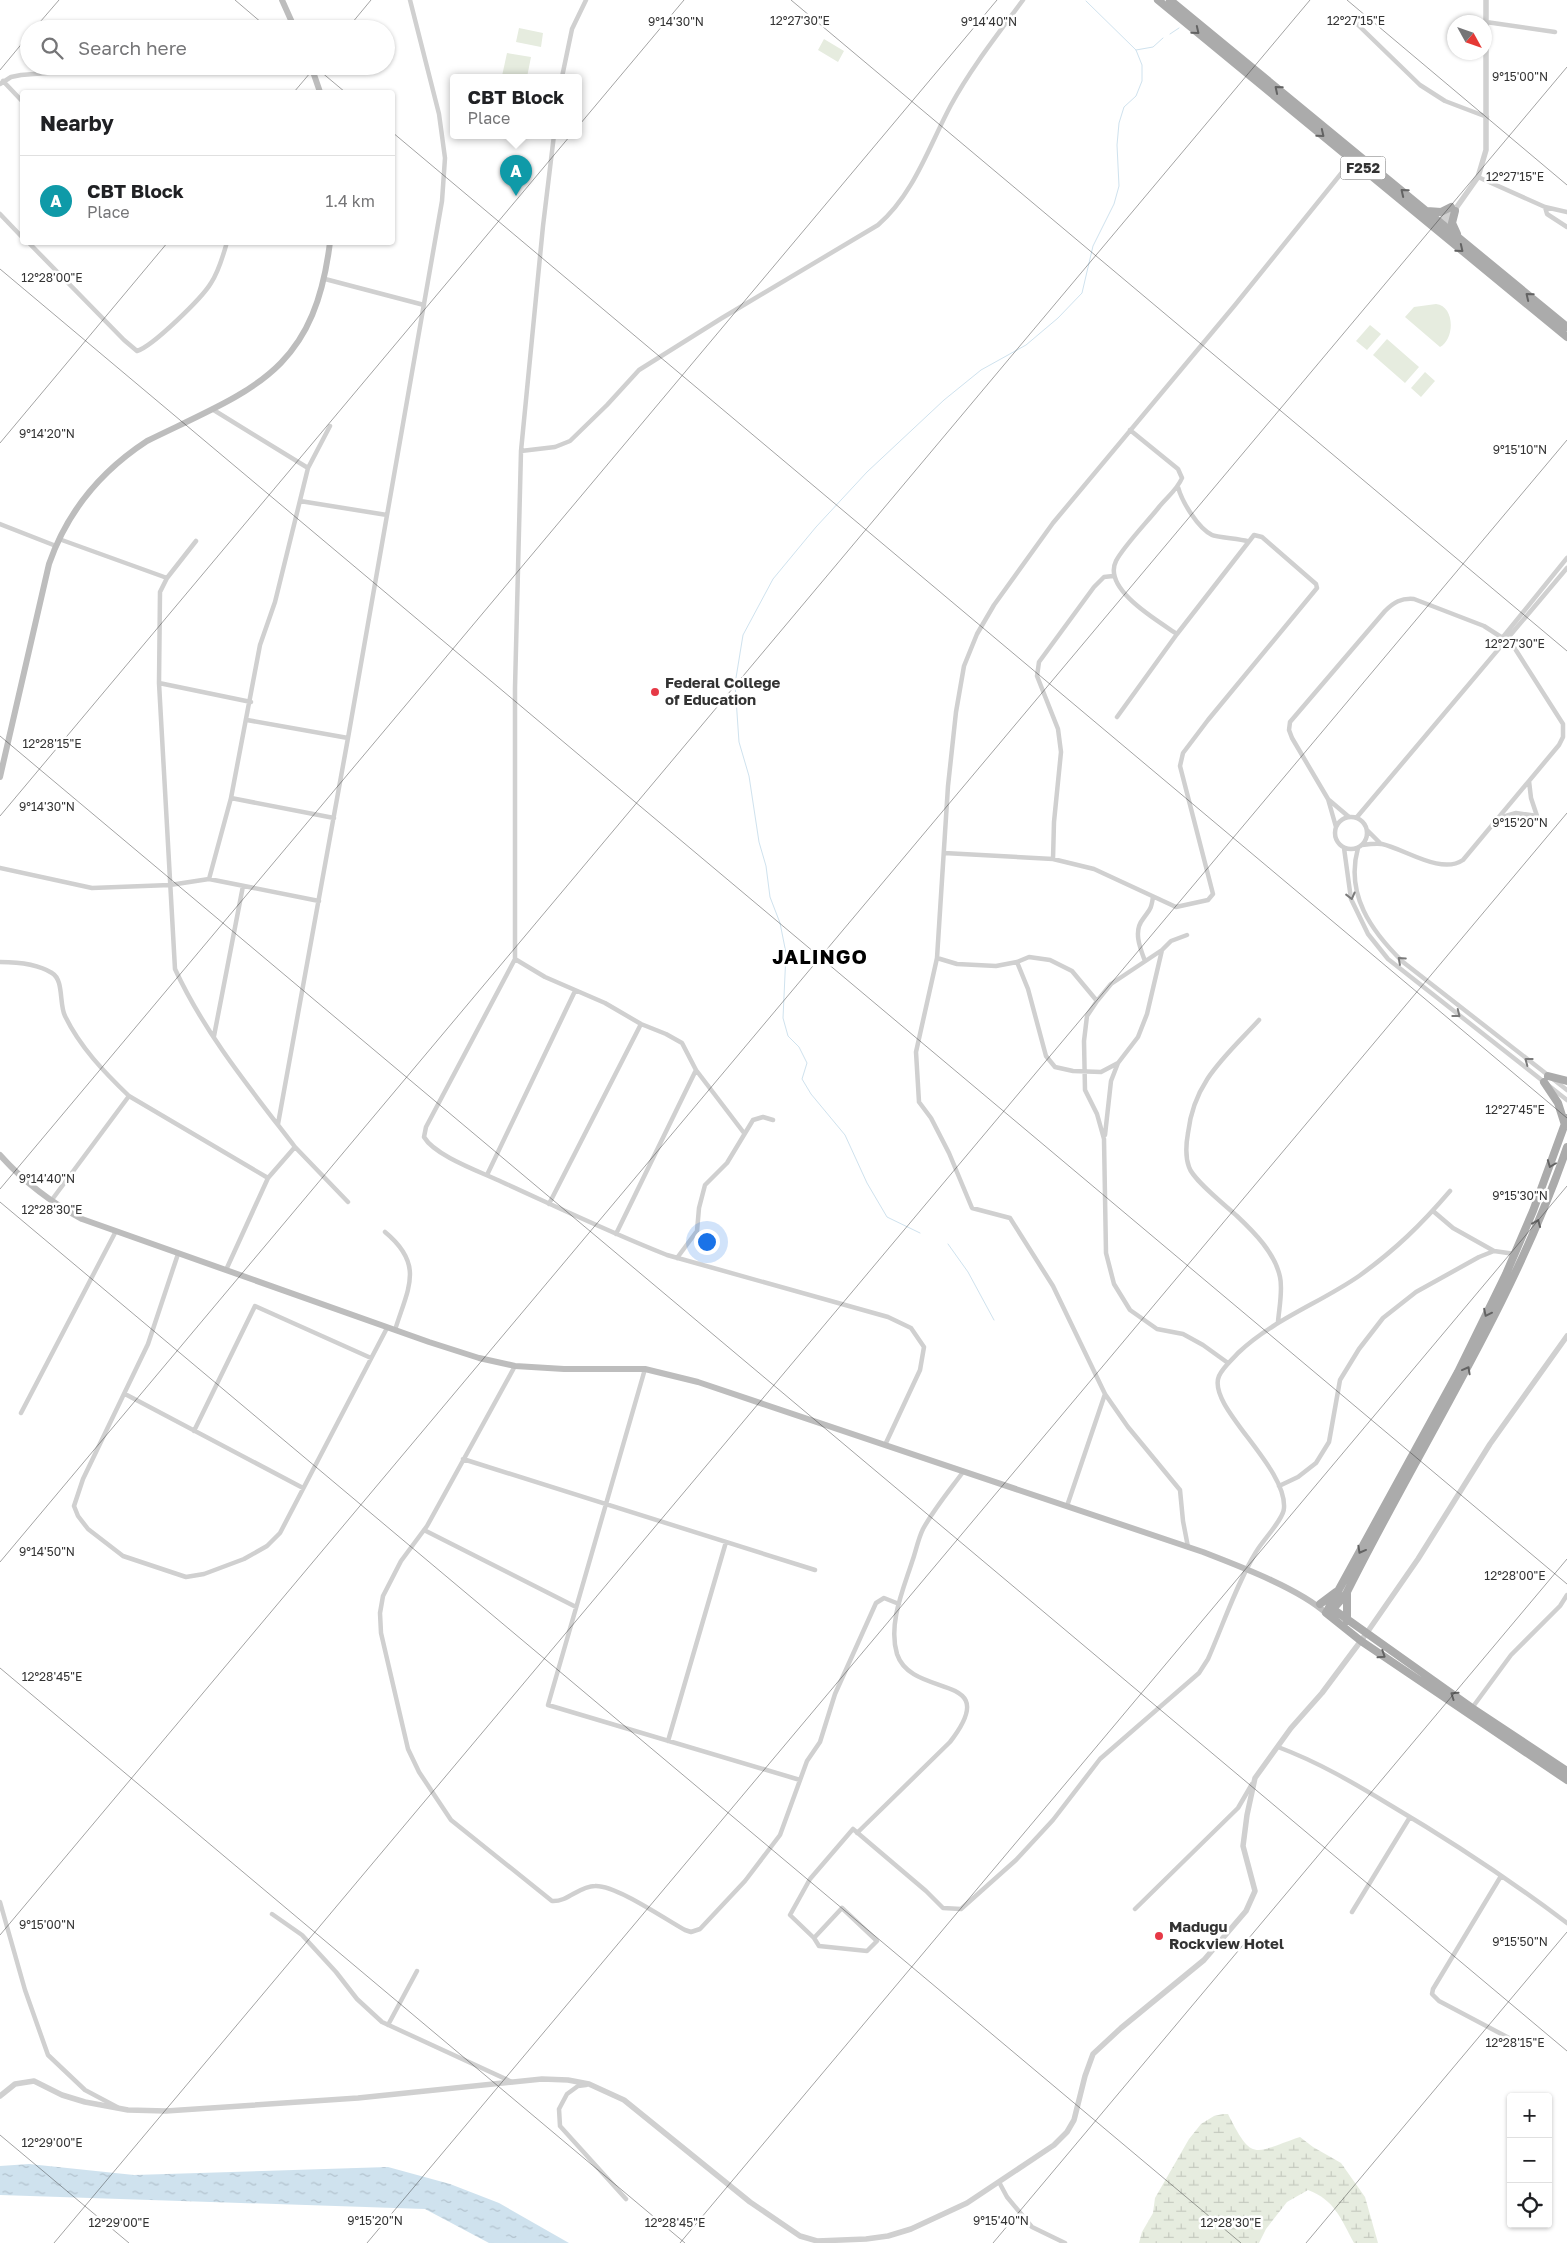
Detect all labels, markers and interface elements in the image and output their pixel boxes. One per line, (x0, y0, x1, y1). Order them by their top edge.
text: 12°27'30"E (770, 13, 830, 28)
text: 12°27'15"E (1327, 13, 1385, 28)
text: 9°14'30"N (648, 14, 704, 29)
text: 9°14'40"N (961, 14, 1017, 29)
north arrow (1447, 15, 1492, 60)
search box (20, 20, 395, 75)
one-way arrow (1190, 25, 1199, 33)
icon: search (38, 34, 66, 62)
text: Search here (78, 36, 187, 59)
text: 9°15'00"N (1492, 69, 1548, 84)
popup (450, 74, 582, 139)
text: CBT Block (468, 85, 564, 108)
one-way arrow (1275, 86, 1284, 95)
text: Place (468, 108, 510, 128)
text: Nearby (40, 110, 114, 136)
one-way arrow (1315, 129, 1324, 137)
pin: A (500, 155, 532, 196)
road number: F252 (1340, 156, 1386, 180)
text: 12°27'15"E (1486, 169, 1544, 184)
text: CBT Block (87, 179, 184, 202)
one-way arrow (1401, 190, 1410, 198)
text: A (50, 191, 62, 211)
text: 1.4 km (325, 191, 375, 211)
text: Place (87, 202, 130, 222)
one-way arrow (1454, 243, 1463, 251)
text: 12°28'00"E (21, 270, 83, 285)
one-way arrow (1526, 292, 1535, 301)
text: 9°14'20"N (19, 426, 75, 441)
text: 9°15'10"N (1493, 442, 1547, 457)
text: 12°27'30"E (1485, 636, 1545, 651)
place label: Federal College of Education (665, 673, 781, 708)
marker: Federal College of Education (649, 686, 661, 698)
text: 12°28'15"E (22, 736, 82, 751)
text: 9°14'30"N (19, 799, 75, 814)
text: 9°15'20"N (1492, 815, 1548, 830)
one-way arrow (1345, 891, 1356, 900)
district label: JALINGO (772, 944, 868, 968)
one-way arrow (1397, 957, 1406, 966)
one-way arrow (1452, 1008, 1461, 1017)
one-way arrow (1524, 1058, 1534, 1067)
text: 12°27'45"E (1485, 1102, 1545, 1117)
one-way arrow (1547, 1159, 1557, 1168)
text: 9°14'40"N (19, 1171, 75, 1186)
text: 9°15'30"N (1492, 1188, 1548, 1203)
text: 12°28'30"E (22, 1202, 82, 1217)
one-way arrow (1531, 1219, 1542, 1228)
your location (694, 1229, 720, 1255)
one-way arrow (1483, 1308, 1493, 1317)
one-way arrow (1461, 1366, 1471, 1375)
text: 9°14'50"N (19, 1544, 75, 1559)
one-way arrow (1357, 1544, 1367, 1553)
text: 12°28'00"E (1484, 1568, 1546, 1583)
one-way arrow (1376, 1649, 1386, 1658)
text: 12°28'45"E (22, 1669, 82, 1684)
one-way arrow (1450, 1692, 1460, 1701)
text: 9°15'00"N (19, 1917, 75, 1932)
place label: Madugu Rockview Hotel (1169, 1917, 1284, 1952)
marker: Madugu Rockview Hotel (1153, 1930, 1165, 1942)
text: 9°15'50"N (1492, 1934, 1548, 1949)
text: 12°28'15"E (1485, 2035, 1545, 2050)
map controls (1507, 2093, 1552, 2228)
button: + (1507, 2093, 1552, 2138)
text: 12°29'00"E (21, 2135, 83, 2150)
button: − (1507, 2138, 1552, 2183)
button: locate (1507, 2183, 1552, 2228)
text: 9°15'20"N (347, 2213, 403, 2228)
text: 9°15'40"N (973, 2213, 1029, 2228)
text: 12°29'00"E (88, 2215, 150, 2230)
text: 12°28'45"E (645, 2215, 705, 2230)
text: 12°28'30"E (1201, 2215, 1261, 2230)

